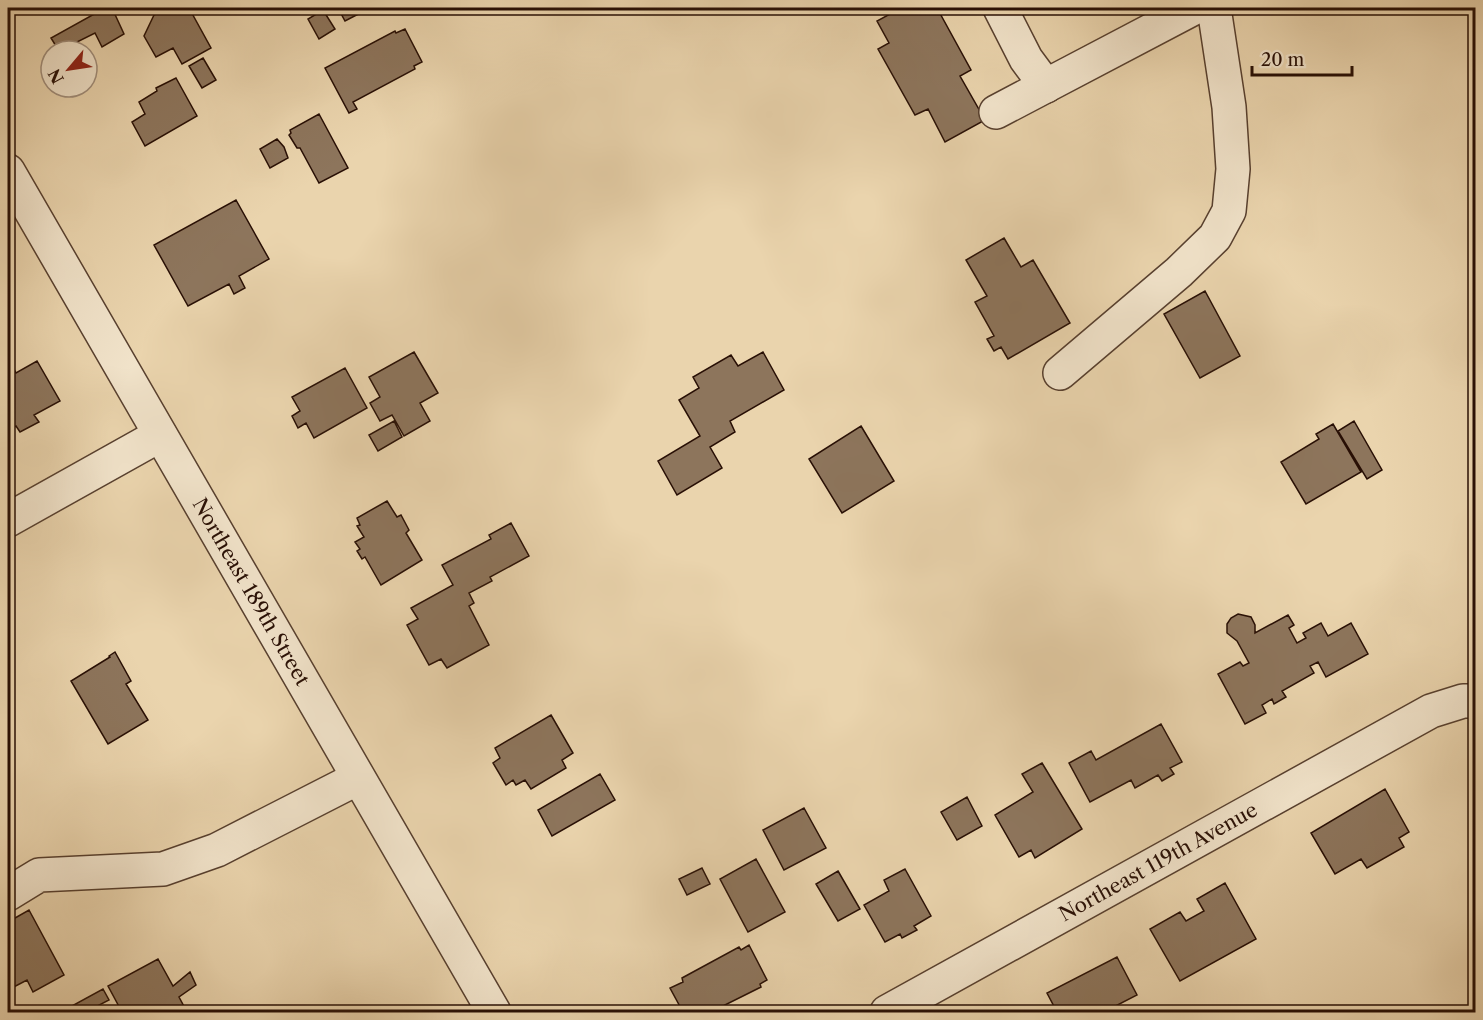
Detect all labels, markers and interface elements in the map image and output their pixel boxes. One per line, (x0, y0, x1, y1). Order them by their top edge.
north arrow (39, 39, 99, 99)
scale bar (1252, 39, 1352, 77)
text: 20 m (1261, 49, 1305, 71)
text: N (44, 65, 68, 87)
street label: Northeast 189th Street (188, 494, 315, 690)
street label: Northeast 119th Avenue (1055, 797, 1262, 926)

